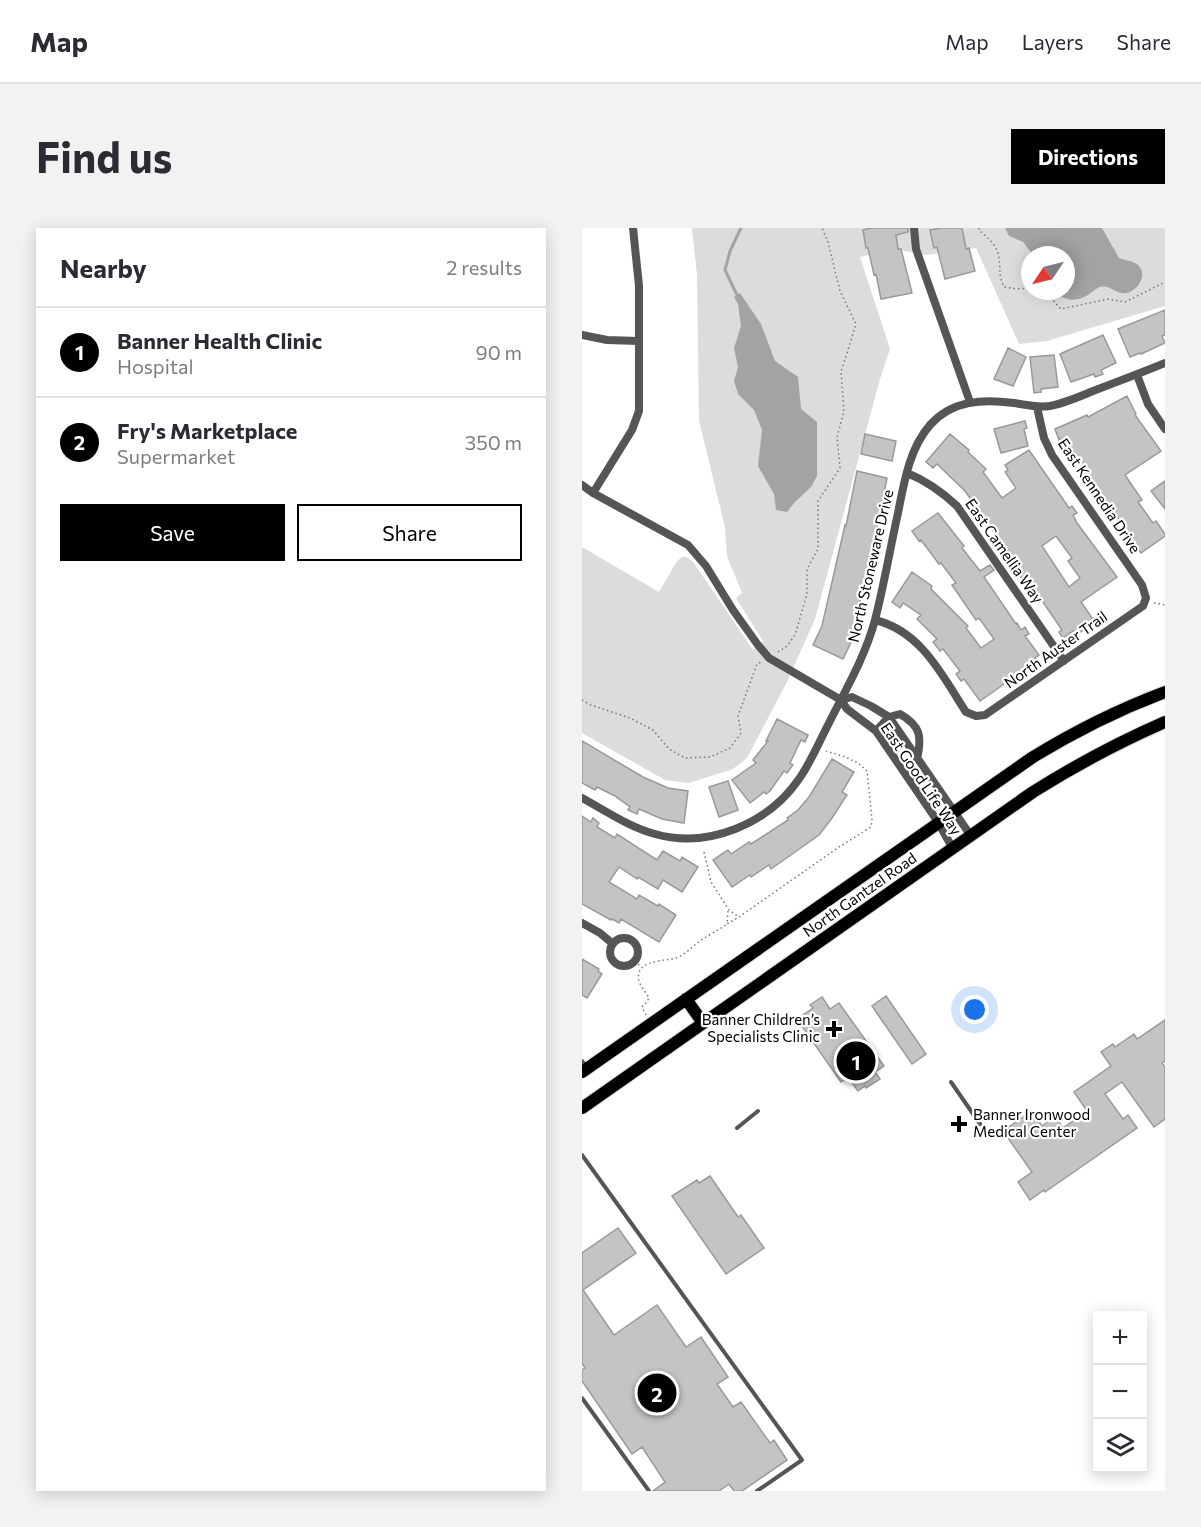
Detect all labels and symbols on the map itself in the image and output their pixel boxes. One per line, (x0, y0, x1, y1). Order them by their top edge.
north arrow (1021, 246, 1075, 300)
street label: East Kennedia Drive (1055, 435, 1145, 556)
street label: North Stoneware Drive (844, 488, 896, 644)
street label: East Camellia Way (962, 495, 1048, 606)
street label: North Auster Trail (1000, 607, 1110, 691)
street label: East Good Life Way (878, 719, 966, 838)
street label: North Gantzel Road (799, 848, 920, 940)
your location (960, 995, 989, 1024)
place label: Banner Children’s Specialists Clinic (702, 1010, 820, 1045)
marker: Banner Children’s Specialists Clinic (825, 1020, 843, 1038)
pin: 1 (836, 1038, 876, 1084)
place label: Banner Ironwood Medical Center (973, 1105, 1090, 1140)
marker: Banner Ironwood Medical Center (950, 1115, 968, 1133)
pin: 2 (638, 1370, 676, 1416)

